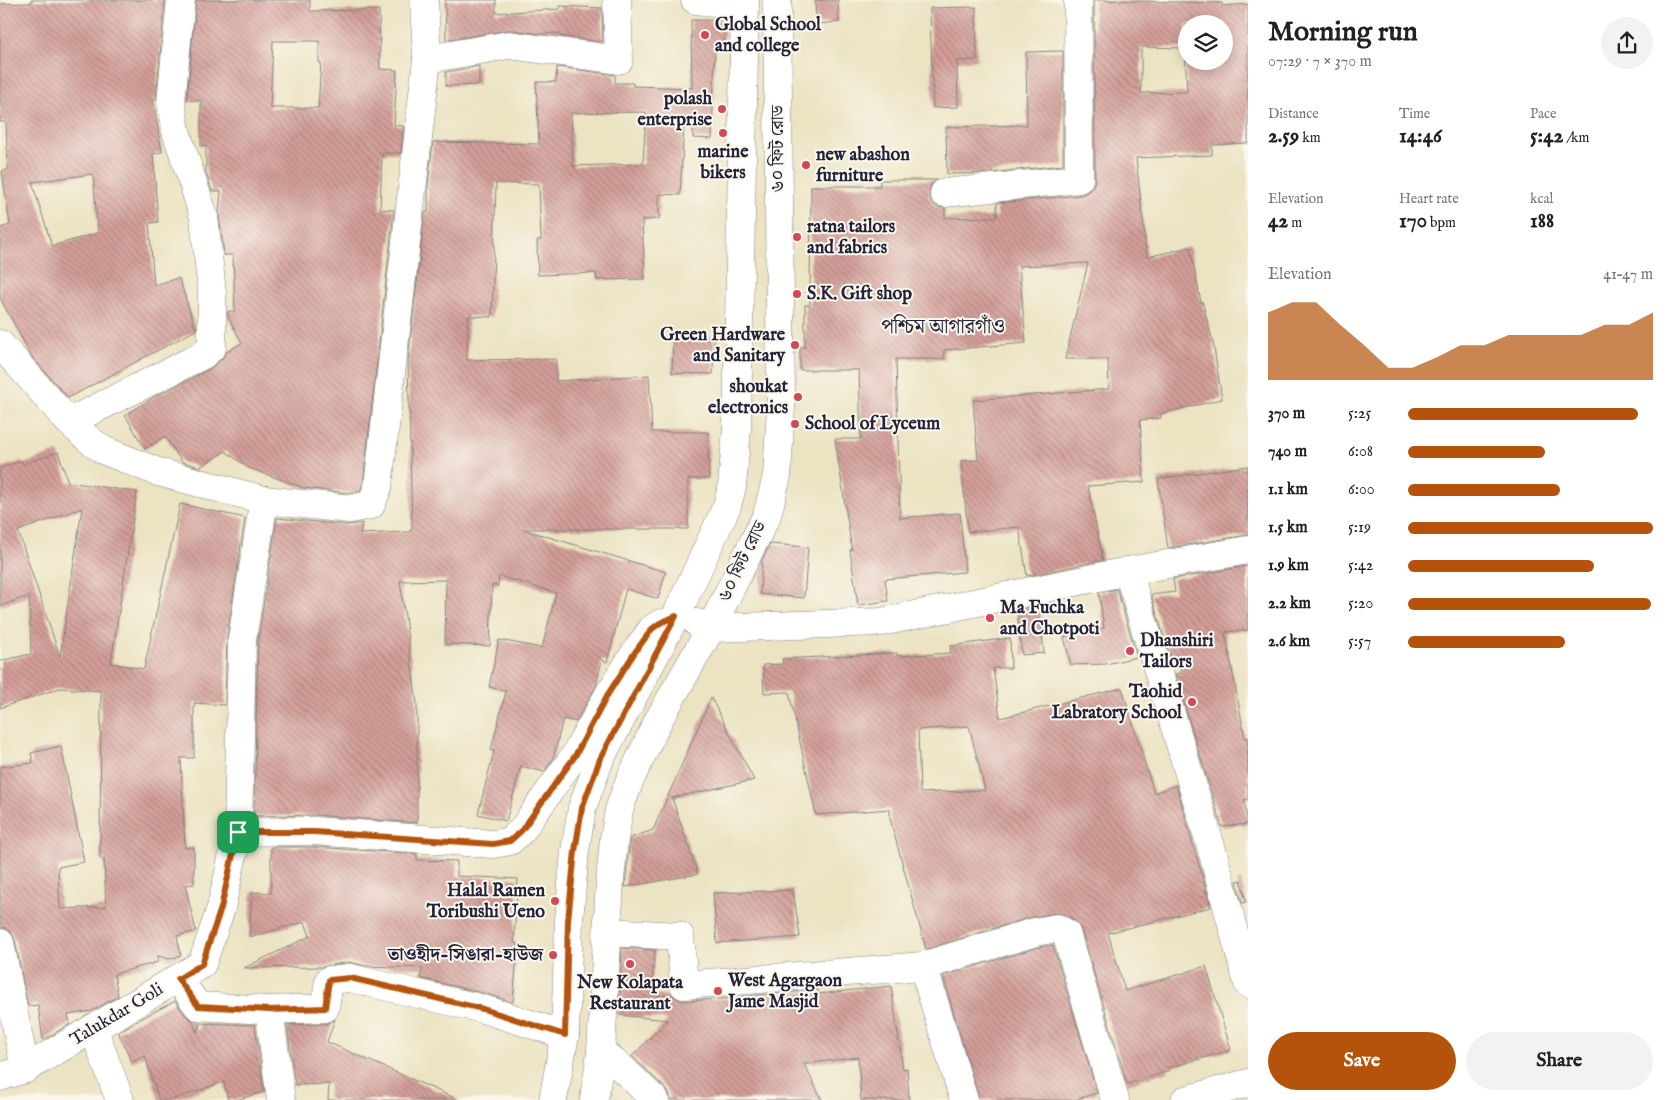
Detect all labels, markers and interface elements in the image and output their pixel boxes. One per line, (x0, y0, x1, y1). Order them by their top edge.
place label: Global School and college (715, 14, 822, 58)
map controls (1178, 15, 1233, 70)
button: layers (1178, 15, 1233, 70)
text: Morning run (1268, 15, 1418, 50)
button: share (1601, 17, 1653, 69)
marker: Global School and college (699, 29, 711, 41)
text: 07:29 · 7 × 370 m (1268, 52, 1372, 72)
place label: polash enterprise (637, 88, 713, 132)
marker: polash enterprise (716, 103, 728, 115)
street label: ৬০ ফিট রোড (767, 104, 790, 193)
text: Distance (1268, 105, 1319, 123)
text: Time (1399, 105, 1430, 123)
text: Pace (1530, 105, 1557, 123)
text: 2.59 (1268, 123, 1299, 150)
text: 14:46 (1399, 123, 1442, 150)
text: 5:42 (1530, 123, 1563, 150)
marker: marine bikers (717, 127, 729, 139)
text: km (1299, 129, 1321, 147)
text: /km (1563, 129, 1589, 147)
place label: marine bikers (698, 141, 749, 185)
place label: new abashon furniture (816, 144, 910, 188)
marker: new abashon furniture (800, 159, 812, 171)
text: Elevation (1268, 190, 1324, 208)
text: Heart rate (1399, 190, 1459, 208)
text: kcal (1530, 190, 1553, 208)
text: 42 (1268, 208, 1288, 235)
text: 170 (1399, 208, 1427, 235)
text: 188 (1530, 208, 1554, 235)
text: m (1288, 214, 1302, 232)
text: bpm (1427, 214, 1456, 232)
place label: ratna tailors and fabrics (807, 216, 896, 260)
marker: ratna tailors and fabrics (791, 231, 803, 243)
text: Elevation (1268, 265, 1331, 285)
text: 41–47 m (1603, 265, 1653, 285)
place label: S.K. Gift shop (807, 283, 912, 306)
marker: S.K. Gift shop (791, 288, 803, 300)
district label: পশ্চিম আগারগাঁও (881, 314, 1005, 340)
place label: Green Hardware and Sanitary (660, 324, 786, 368)
marker: Green Hardware and Sanitary (789, 339, 801, 351)
place label: shoukat electronics (708, 376, 789, 420)
marker: shoukat electronics (792, 391, 804, 403)
text: 370 m (1268, 404, 1305, 424)
text: 5:25 (1348, 404, 1371, 424)
place label: School of Lyceum (805, 413, 940, 436)
marker: School of Lyceum (789, 418, 801, 430)
text: 740 m (1268, 442, 1307, 462)
text: 6:08 (1348, 442, 1373, 462)
text: 1.1 km (1268, 480, 1308, 500)
text: 6:00 (1348, 480, 1375, 500)
street label: ৬০ ফিট রোড (713, 517, 773, 606)
text: 1.5 km (1268, 518, 1308, 538)
text: 5:19 (1348, 518, 1371, 538)
text: 1.9 km (1268, 556, 1309, 576)
text: 5:42 (1348, 556, 1373, 576)
text: 2.2 km (1268, 594, 1311, 614)
text: 5:20 (1348, 594, 1373, 614)
place label: Ma Fuchka and Chotpoti (1000, 597, 1100, 641)
marker: Ma Fuchka and Chotpoti (984, 612, 996, 624)
place label: Dhanshiri Tailors (1139, 630, 1214, 674)
text: 2.6 km (1268, 632, 1310, 652)
text: 5:57 (1348, 632, 1371, 652)
marker: Dhanshiri Tailors (1124, 645, 1136, 657)
place label: Taohid Labratory School (1052, 681, 1183, 725)
marker: Taohid Labratory School (1186, 696, 1198, 708)
pin (217, 811, 259, 853)
icon: arrive (224, 818, 252, 846)
place label: Halal Ramen Toribushi Ueno (426, 880, 545, 924)
marker: Halal Ramen Toribushi Ueno (549, 895, 561, 907)
place label: তাওহীদ-সিঙারা-হাউজ (387, 943, 544, 967)
marker: তাওহীদ-সিঙারা-হাউজ (547, 949, 559, 961)
marker: New Kolapata Restaurant (624, 958, 636, 970)
place label: West Agargaon Jame Masjid (726, 970, 842, 1014)
place label: New Kolapata Restaurant (576, 972, 684, 1016)
street label: Talukdar Goli (66, 978, 168, 1052)
marker: West Agargaon Jame Masjid (712, 985, 724, 997)
button: Save (1268, 1032, 1456, 1090)
button: Share (1466, 1032, 1653, 1090)

